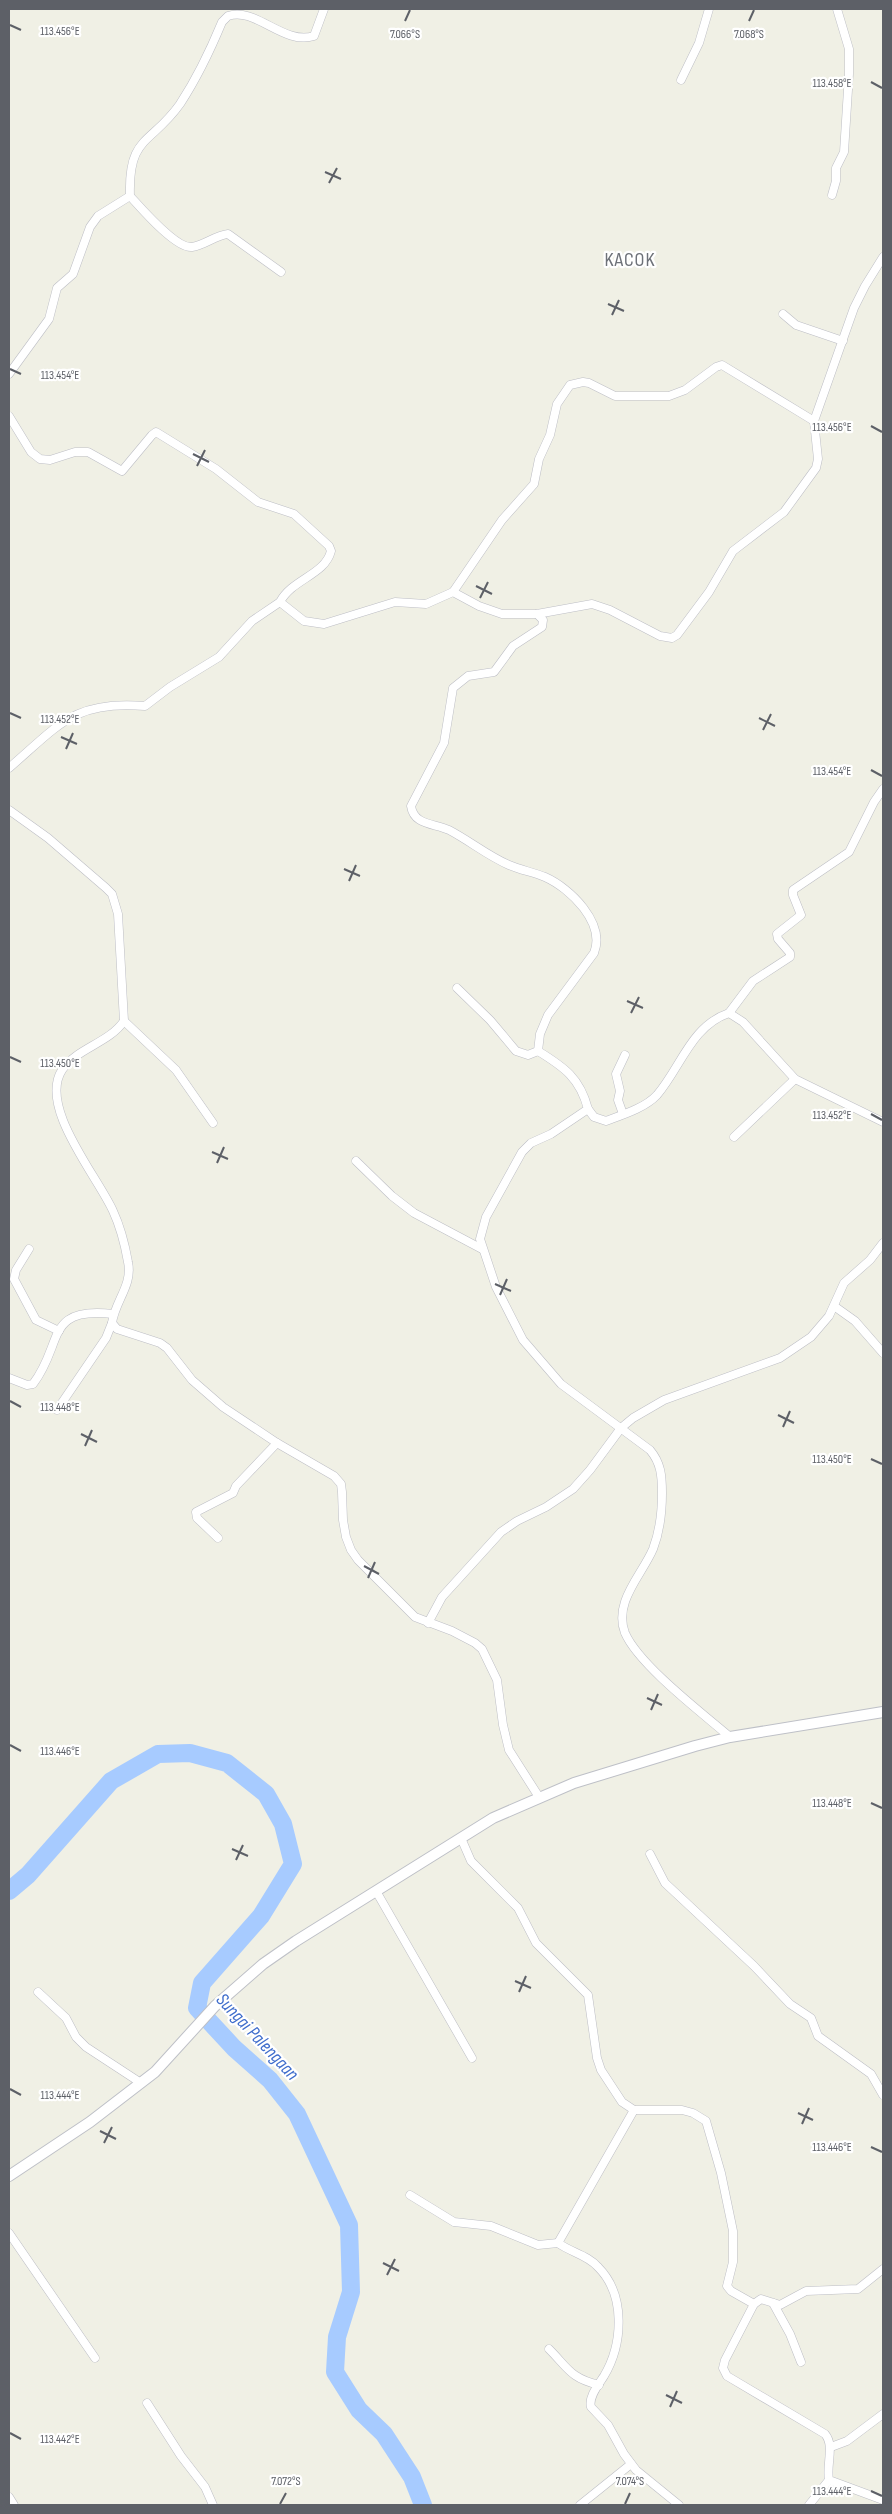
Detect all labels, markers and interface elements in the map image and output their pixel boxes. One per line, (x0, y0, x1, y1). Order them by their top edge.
text: 113.456°E (40, 24, 80, 39)
text: 7.066°S (390, 27, 420, 42)
text: 7.068°S (734, 27, 764, 42)
text: 113.458°E (812, 76, 852, 91)
district label: KACOK (604, 248, 656, 272)
text: 113.454°E (41, 368, 79, 383)
text: 113.456°E (812, 420, 852, 435)
text: 113.452°E (41, 712, 80, 727)
text: 113.454°E (813, 764, 851, 779)
text: 113.450°E (40, 1056, 80, 1071)
text: 113.452°E (813, 1108, 852, 1123)
text: 113.448°E (40, 1400, 80, 1415)
text: 113.450°E (812, 1452, 852, 1467)
text: 113.446°E (40, 1744, 80, 1759)
text: 113.448°E (812, 1796, 852, 1811)
water label: Sungai Palengaan (211, 1989, 303, 2085)
text: 113.444°E (41, 2088, 79, 2103)
text: 113.446°E (812, 2140, 852, 2155)
text: 113.442°E (40, 2432, 80, 2447)
text: 7.072°S (271, 2474, 301, 2489)
text: 7.074°S (616, 2474, 644, 2489)
text: 113.444°E (813, 2484, 851, 2499)

